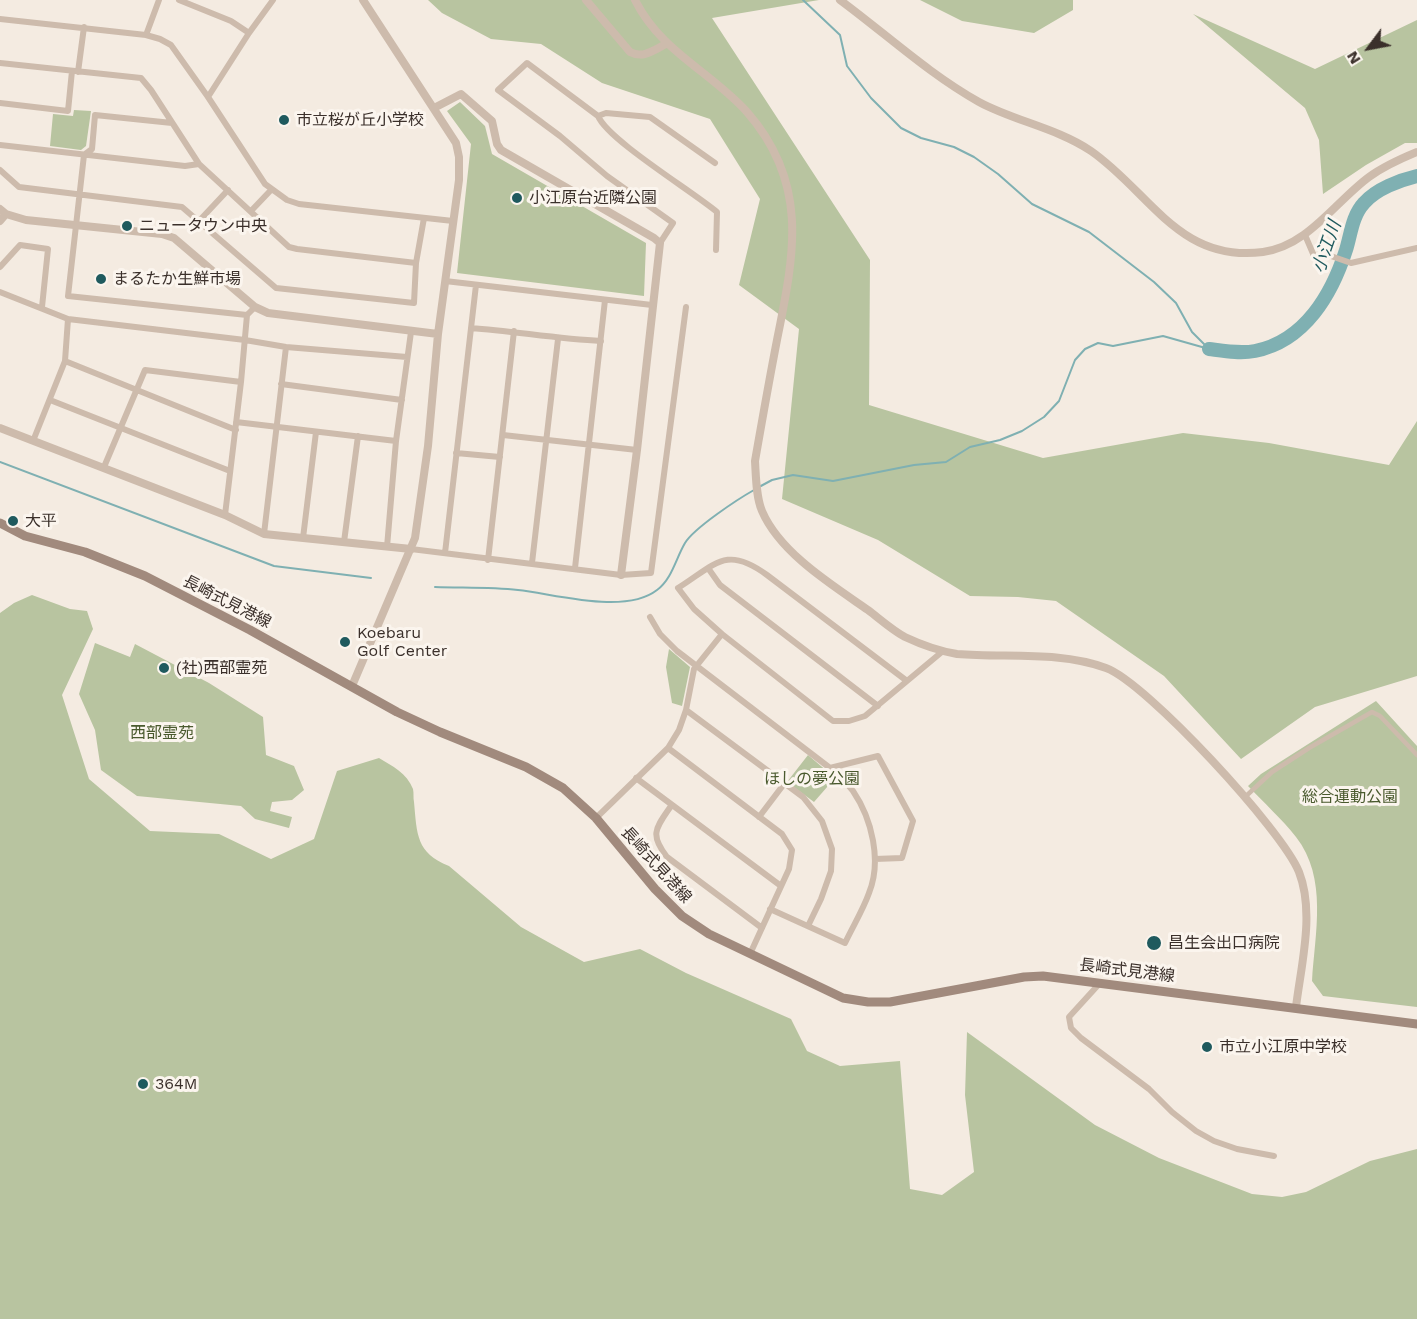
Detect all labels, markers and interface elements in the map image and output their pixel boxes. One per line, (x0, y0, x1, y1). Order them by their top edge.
north arrow (1339, 18, 1399, 78)
text: N (1342, 48, 1365, 68)
place label: 市立桜が丘小学校 (296, 110, 424, 130)
marker: 市立桜が丘小学校 (277, 113, 291, 127)
place label: 小江原台近隣公園 (529, 188, 657, 208)
marker: 小江原台近隣公園 (510, 191, 524, 205)
place label: ニュータウン中央 (139, 216, 267, 236)
water label: 小江川 (1308, 218, 1346, 276)
marker: ニュータウン中央 (120, 219, 134, 233)
place label: まるたか生鮮市場 (113, 269, 241, 289)
marker: まるたか生鮮市場 (94, 272, 108, 286)
place label: 大平 (25, 511, 57, 531)
marker: 大平 (6, 514, 20, 528)
street label: 長崎式見港線 (180, 572, 274, 632)
place label: Koebaru Golf Center (357, 623, 447, 661)
marker: Koebaru Golf Center (338, 635, 352, 649)
place label: (社)西部霊苑 (176, 658, 267, 678)
marker: (社)西部霊苑 (157, 661, 171, 675)
park label: 西部霊苑 (130, 723, 194, 743)
park label: ほしの夢公園 (764, 769, 860, 789)
park label: 総合運動公園 (1302, 787, 1398, 807)
street label: 長崎式見港線 (617, 823, 695, 907)
place label: 昌生会出口病院 (1168, 933, 1280, 953)
marker: 昌生会出口病院 (1145, 934, 1163, 952)
street label: 長崎式見港線 (1078, 956, 1176, 986)
place label: 市立小江原中学校 (1219, 1037, 1347, 1057)
marker: 市立小江原中学校 (1200, 1040, 1214, 1054)
place label: 364M (155, 1074, 197, 1094)
marker: 364M (136, 1077, 150, 1091)

